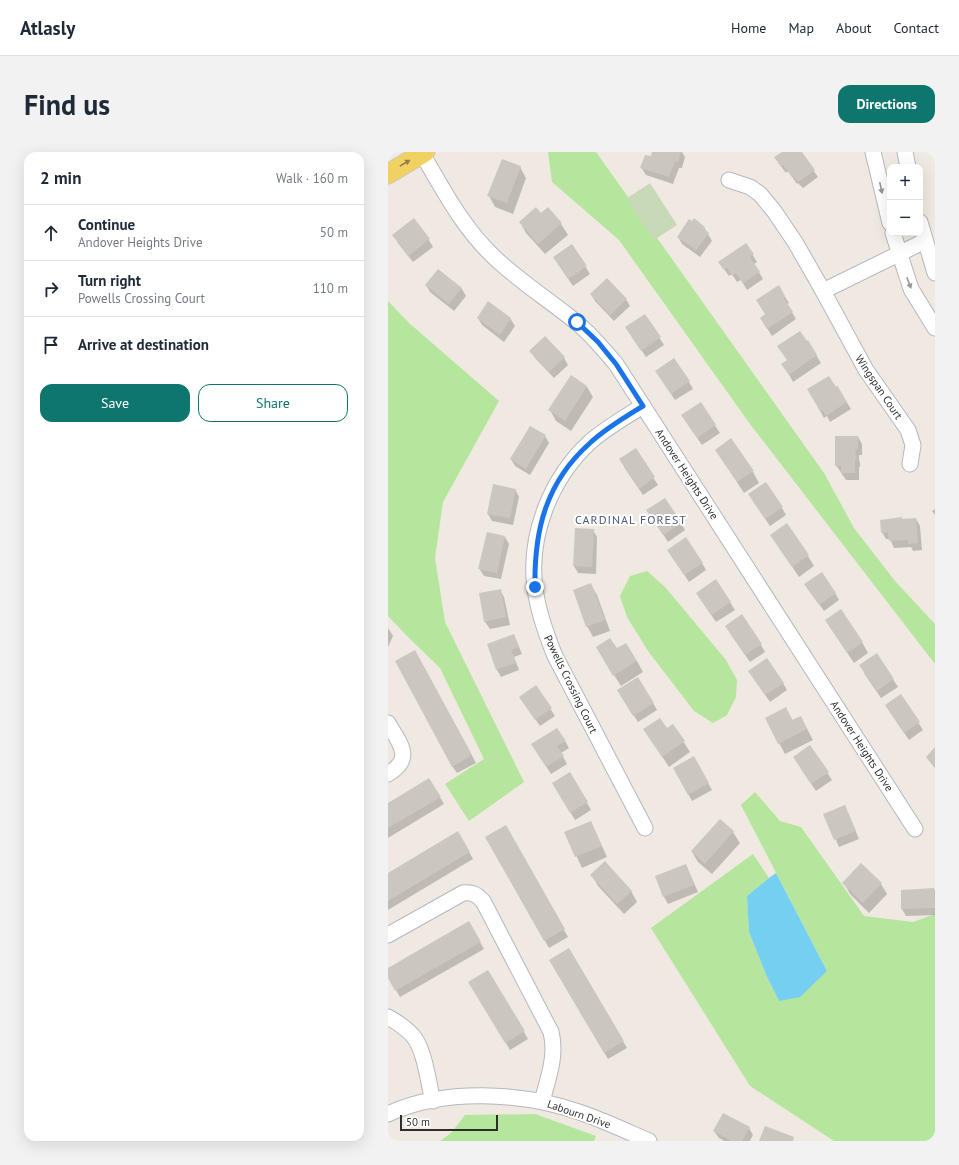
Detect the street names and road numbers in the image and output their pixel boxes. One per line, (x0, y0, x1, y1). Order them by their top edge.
street label: Wingspan Court (852, 352, 906, 422)
street label: Andover Heights Drive (652, 426, 722, 522)
street label: Powells Crossing Court (541, 633, 601, 736)
street label: Andover Heights Drive (827, 698, 897, 794)
street label: Labourn Drive (545, 1097, 613, 1131)

